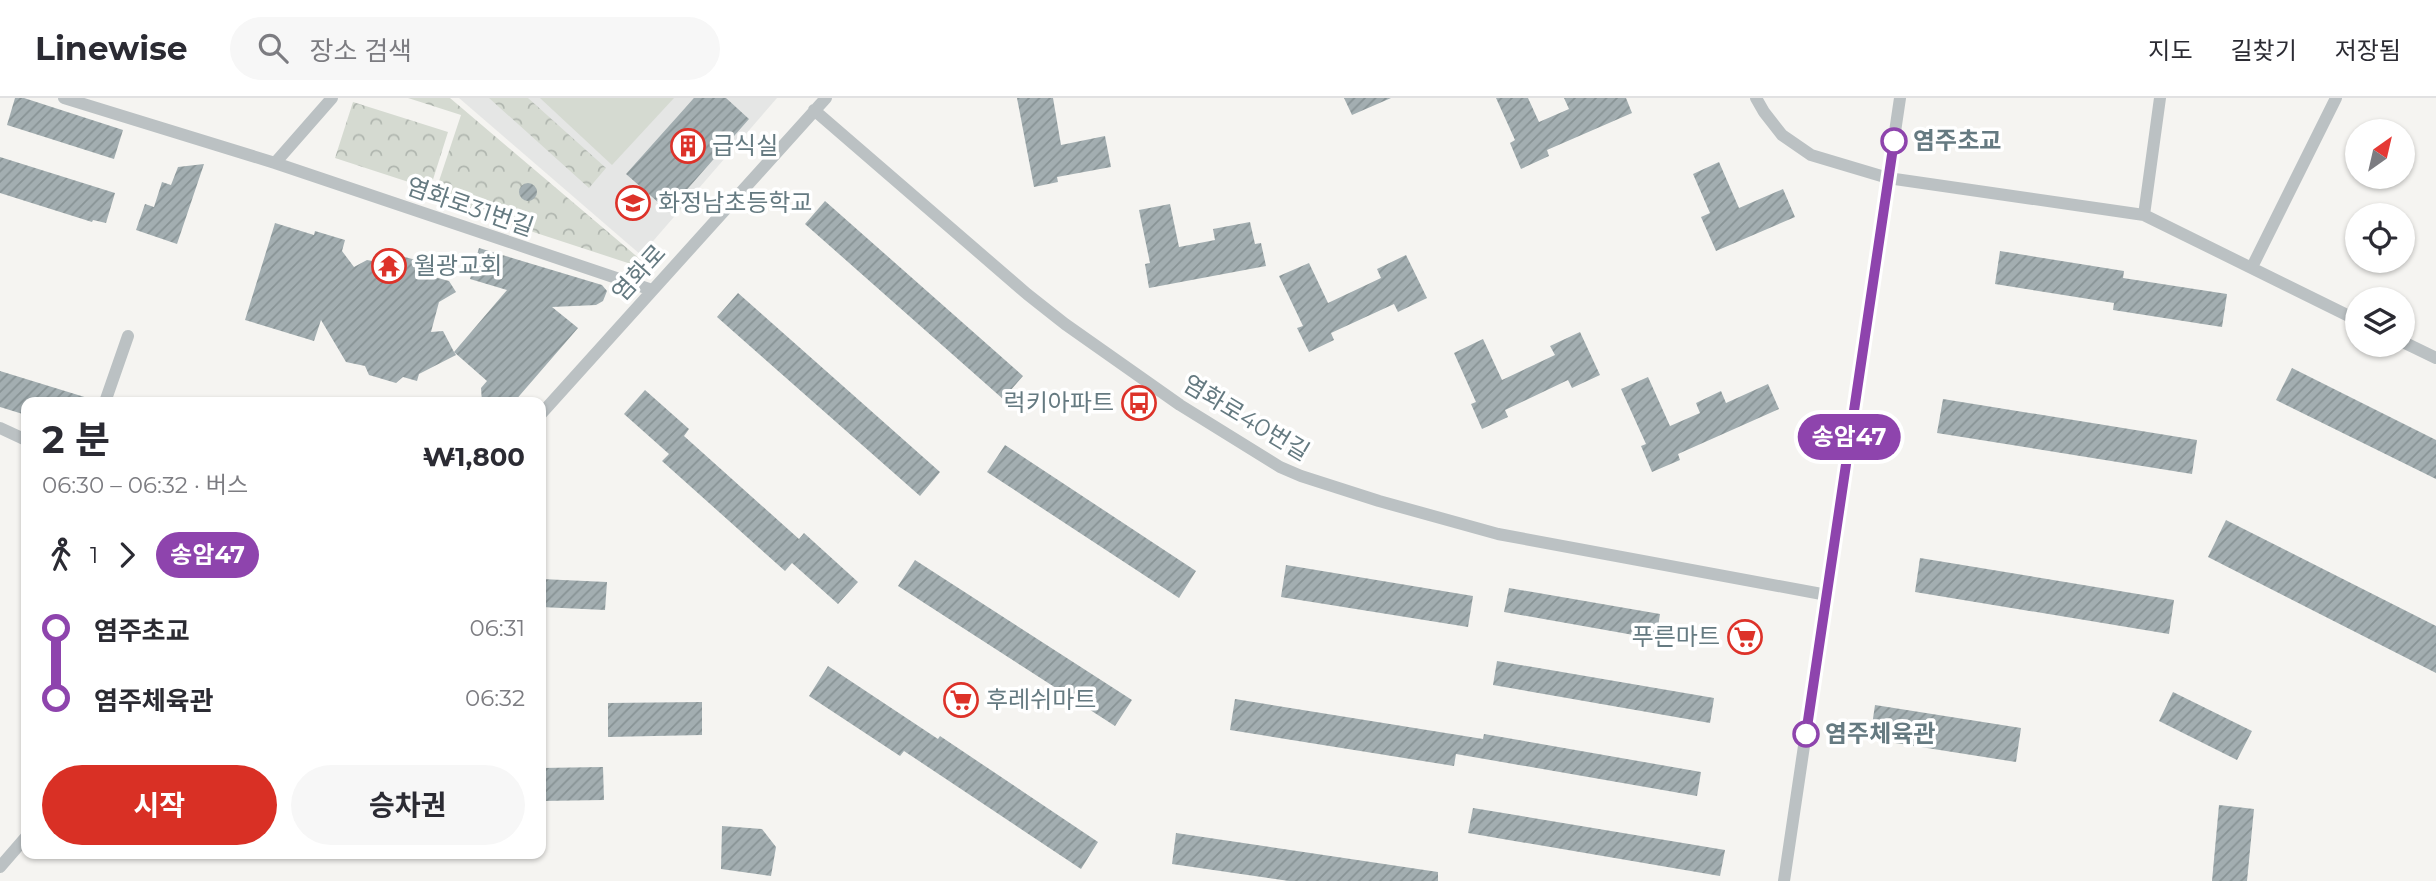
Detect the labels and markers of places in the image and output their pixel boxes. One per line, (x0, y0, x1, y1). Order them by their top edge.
place label: 염주초교 (1913, 126, 2001, 155)
building icon: 급식실 (669, 127, 707, 165)
marker: 염주초교 (1881, 128, 1907, 154)
place label: 급식실 (712, 131, 778, 160)
school or university icon: 화정남초등학교 (614, 184, 652, 222)
place label: 화정남초등학교 (658, 188, 813, 217)
temple icon: 월광교회 (370, 247, 408, 285)
place label: 월광교회 (414, 251, 502, 280)
bus stop icon: 럭키아파트 (1120, 384, 1158, 422)
place label: 럭키아파트 (1004, 388, 1114, 417)
supermarket icon: 푸른마트 (1726, 618, 1764, 656)
place label: 푸른마트 (1632, 622, 1720, 651)
supermarket icon: 후레쉬마트 (942, 681, 980, 719)
place label: 후레쉬마트 (986, 685, 1096, 714)
place label: 염주체육관 (1825, 719, 1935, 748)
marker: 염주체육관 (1793, 721, 1819, 747)

